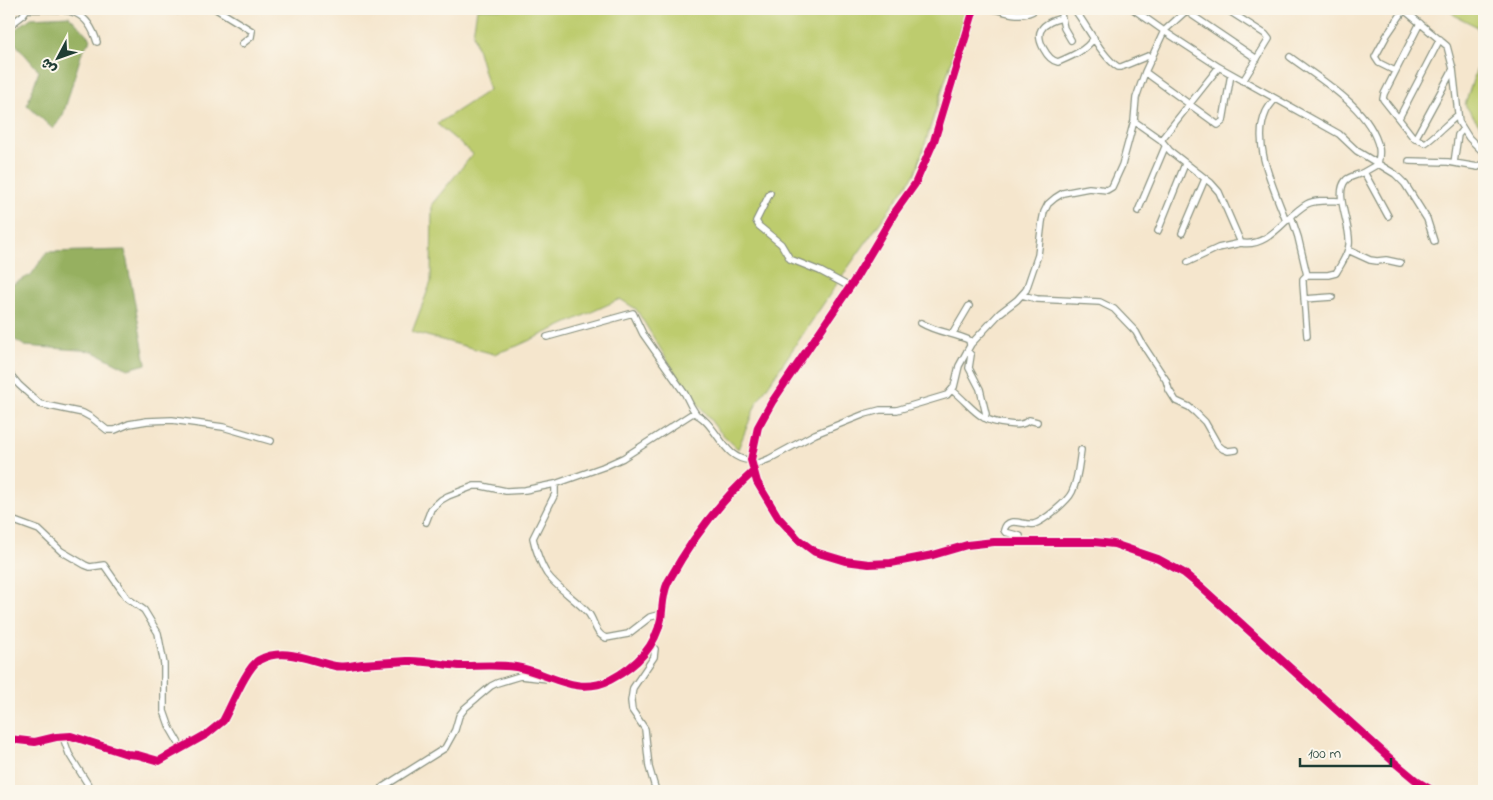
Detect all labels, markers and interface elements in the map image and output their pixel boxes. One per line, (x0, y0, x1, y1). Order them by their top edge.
north arrow (32, 32, 82, 82)
text: ش (36, 53, 62, 78)
scale bar (1300, 735, 1392, 767)
text: 100 m (1308, 743, 1341, 765)

